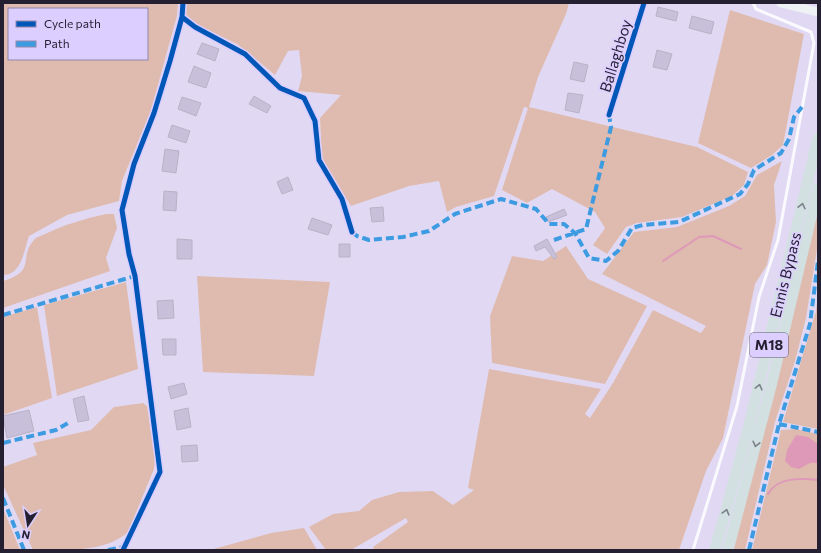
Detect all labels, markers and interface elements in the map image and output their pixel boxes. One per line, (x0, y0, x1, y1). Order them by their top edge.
legend (8, 8, 148, 60)
text: Cycle path (44, 16, 101, 30)
street label: Ballaghboy (595, 17, 635, 94)
text: Path (44, 36, 70, 50)
one-way arrow (798, 203, 806, 209)
street label: Ennis Bypass (766, 230, 804, 319)
road number: M18 (750, 333, 788, 357)
one-way arrow (754, 383, 762, 390)
one-way arrow (752, 440, 761, 447)
north arrow (8, 505, 48, 545)
one-way arrow (721, 509, 729, 516)
text: N (20, 528, 31, 542)

